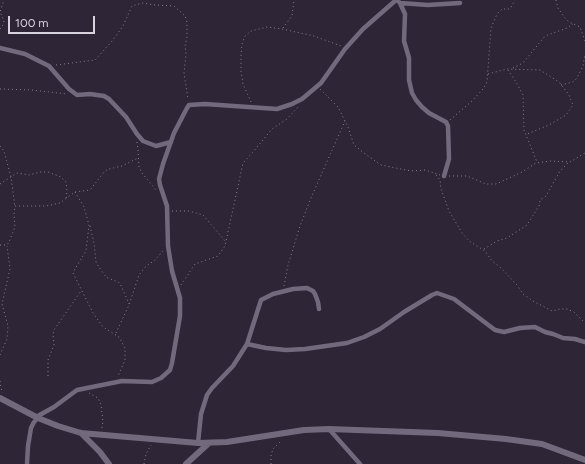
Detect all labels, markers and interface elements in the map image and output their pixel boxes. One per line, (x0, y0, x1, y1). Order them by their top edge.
scale bar (10, 8, 97, 34)
text: 100 m (15, 16, 49, 30)

